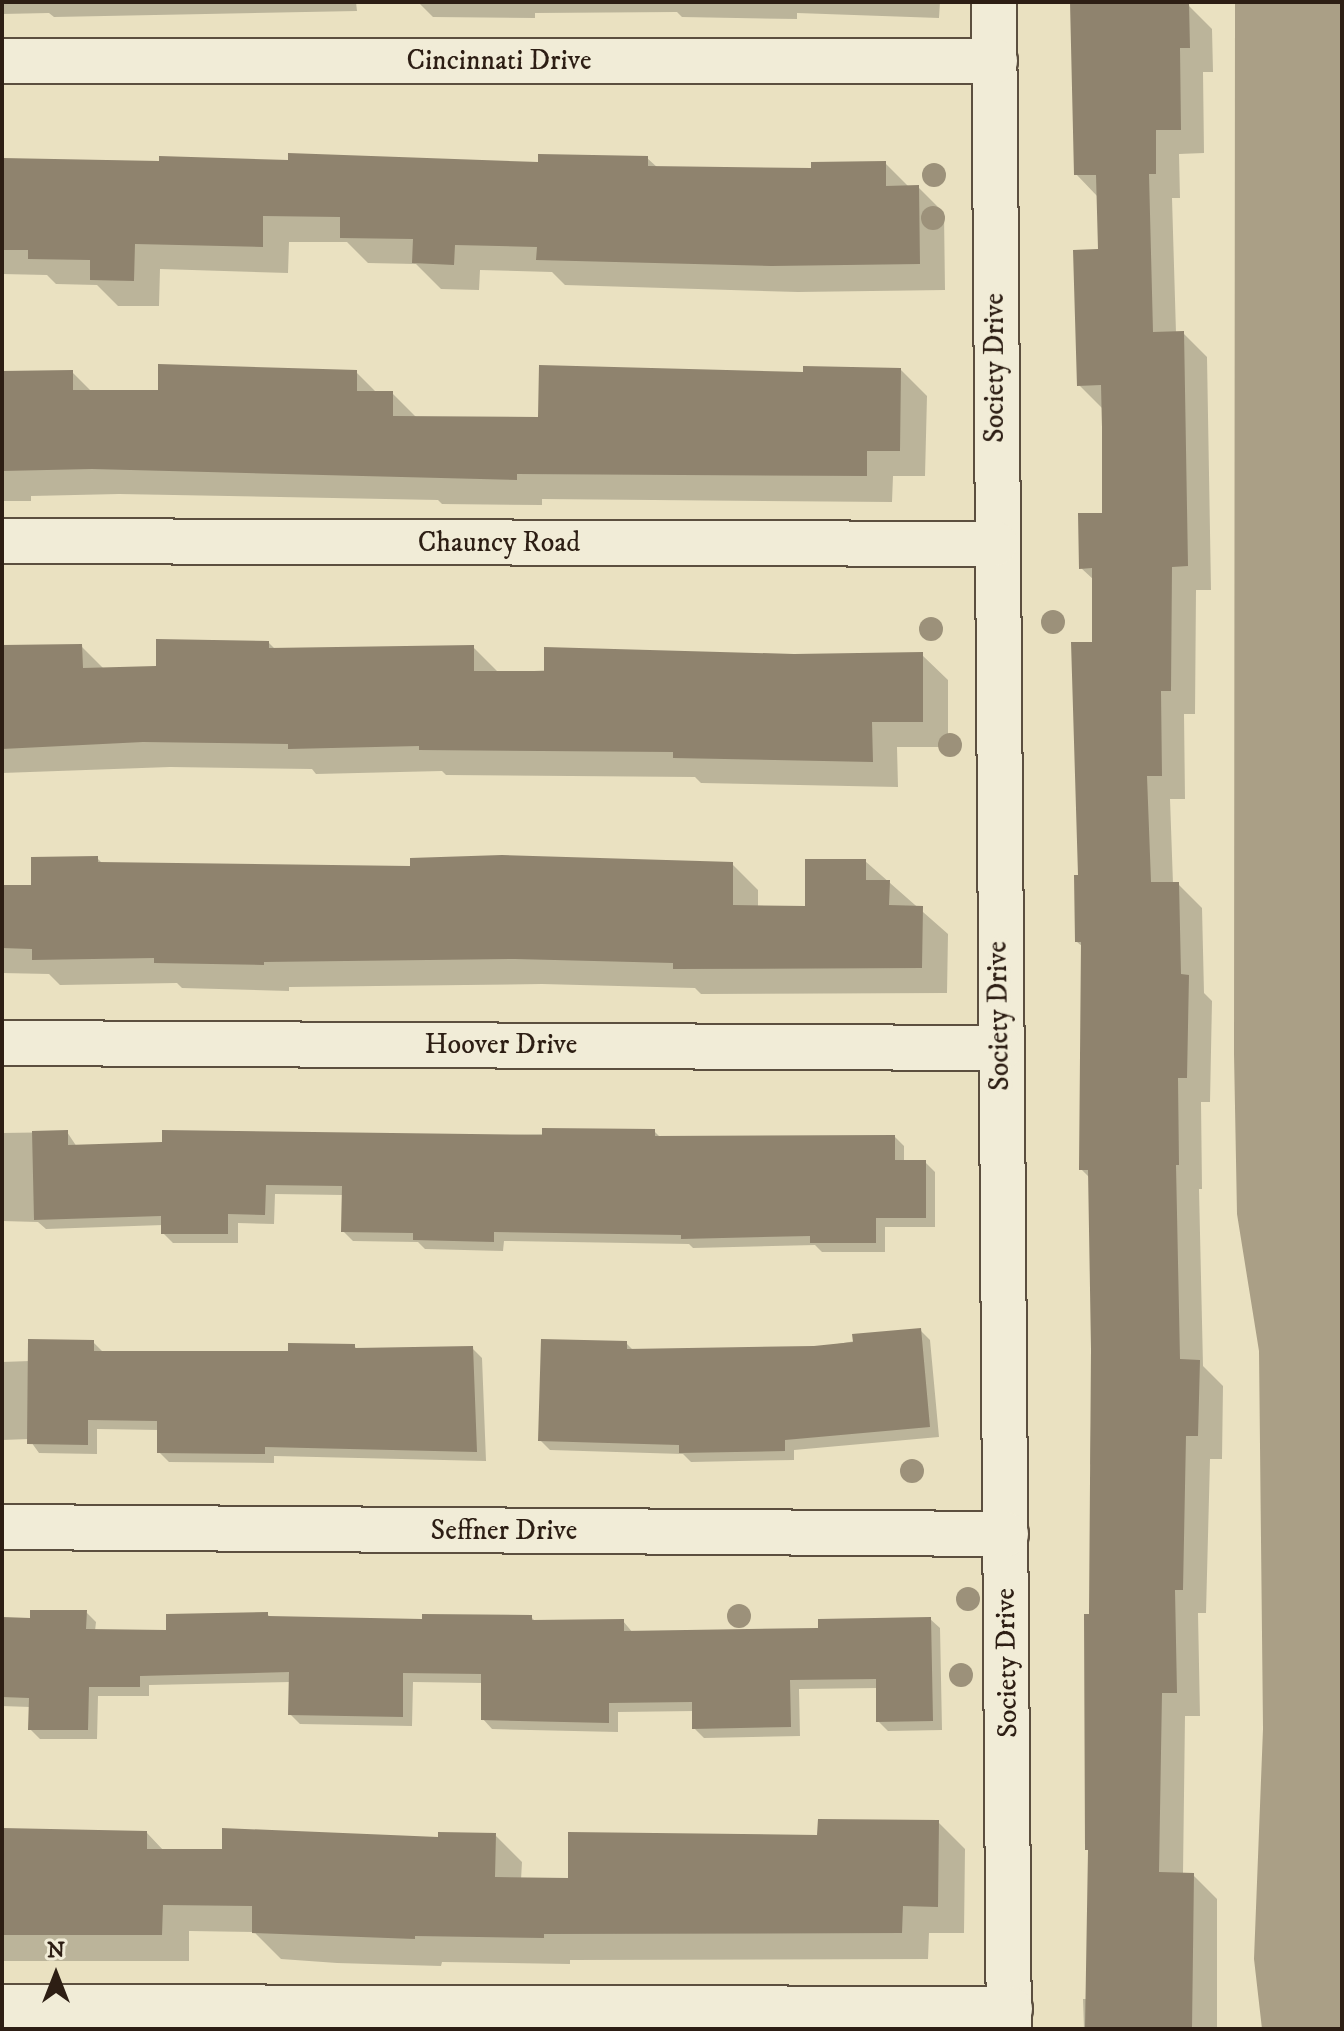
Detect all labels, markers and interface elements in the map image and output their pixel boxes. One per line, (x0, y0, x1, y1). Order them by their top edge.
street label: Cincinnati Drive (406, 44, 592, 78)
street label: Society Drive (978, 293, 1012, 443)
street label: Chauncy Road (418, 526, 580, 560)
street label: Society Drive (981, 941, 1017, 1091)
street label: Hoover Drive (425, 1028, 577, 1062)
street label: Seffner Drive (431, 1514, 577, 1548)
street label: Society Drive (989, 1588, 1025, 1738)
north arrow (16, 1935, 96, 2015)
text: N (47, 1937, 65, 1964)

